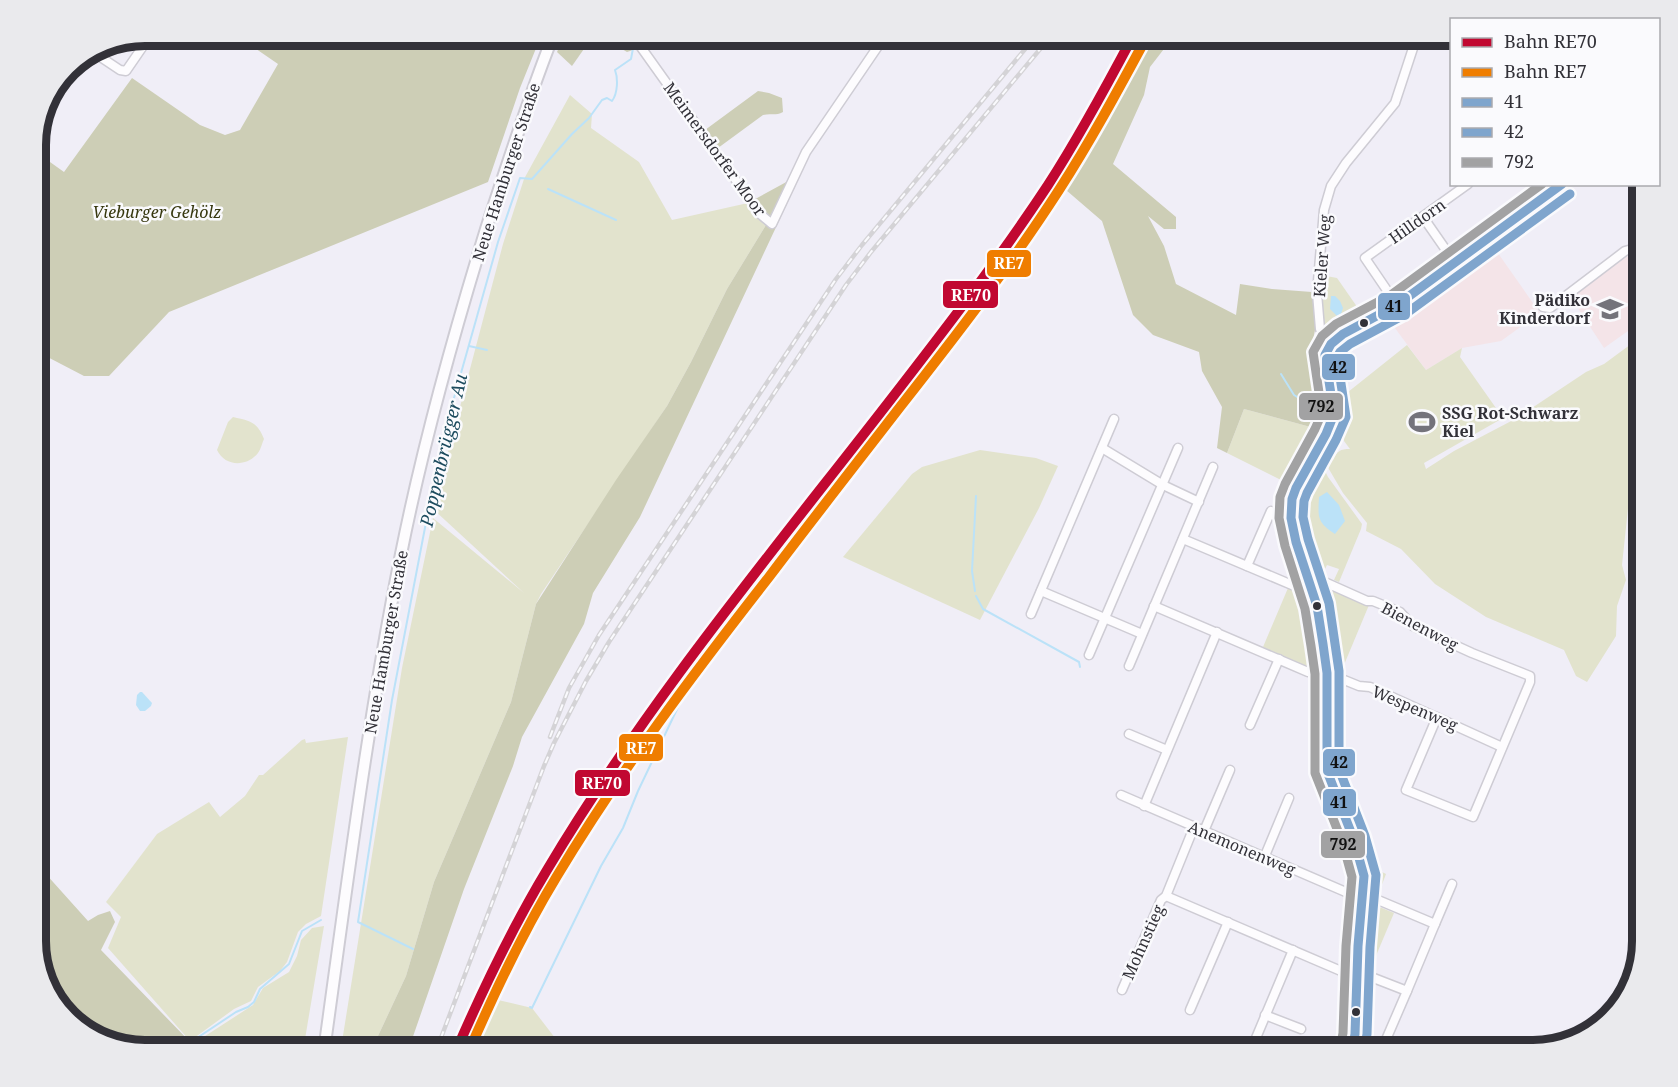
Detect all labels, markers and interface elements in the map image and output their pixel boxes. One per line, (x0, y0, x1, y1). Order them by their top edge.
legend (1450, 18, 1660, 186)
text: Bahn RE70 (1504, 29, 1597, 53)
text: Bahn RE7 (1504, 59, 1587, 83)
street label: Meimersdorfer Moor (659, 77, 771, 221)
street label: Neue Hamburger Straße (467, 80, 545, 264)
text: 41 (1504, 89, 1524, 113)
text: 42 (1504, 119, 1524, 143)
text: 792 (1504, 149, 1534, 173)
street label: Hilldorn (1384, 193, 1450, 249)
park label: Vieburger Gehölz (93, 201, 221, 223)
street label: Kieler Weg (1308, 213, 1336, 298)
line badge: RE7 (986, 249, 1032, 278)
text: RE7 (994, 252, 1024, 274)
line badge: RE70 (942, 280, 999, 309)
text: RE70 (951, 284, 991, 306)
place label: Pädiko Kinderdorf (1499, 289, 1591, 329)
line badge: 41 (1377, 292, 1411, 321)
school or university icon: Pädiko Kinderdorf (1595, 294, 1625, 324)
text: 41 (1385, 295, 1403, 317)
unlabelled marker (1358, 317, 1370, 329)
line badge: 42 (1321, 353, 1356, 381)
text: 42 (1329, 356, 1347, 378)
water label: Poppenbrügger Au (413, 371, 472, 530)
line badge: 792 (1298, 392, 1344, 421)
text: 792 (1307, 395, 1335, 417)
place label: SSG Rot-Schwarz Kiel (1442, 402, 1578, 442)
sports icon: SSG Rot-Schwarz Kiel (1407, 407, 1437, 437)
street label: Neue Hamburger Straße (359, 548, 413, 736)
street label: Bienenweg (1378, 596, 1463, 656)
unlabelled marker (1311, 600, 1323, 612)
street label: Wespenweg (1369, 680, 1462, 736)
line badge: RE7 (618, 733, 664, 762)
text: RE7 (626, 737, 656, 759)
line badge: 42 (1322, 748, 1356, 777)
text: 42 (1330, 751, 1348, 773)
line badge: RE70 (574, 769, 631, 797)
text: RE70 (582, 772, 622, 794)
line badge: 41 (1322, 788, 1357, 817)
text: 41 (1330, 791, 1348, 813)
street label: Anemonenweg (1185, 815, 1299, 881)
line badge: 792 (1320, 830, 1366, 859)
text: 792 (1329, 833, 1357, 855)
street label: Mohnstieg (1117, 901, 1169, 983)
unlabelled marker (1350, 1006, 1362, 1018)

